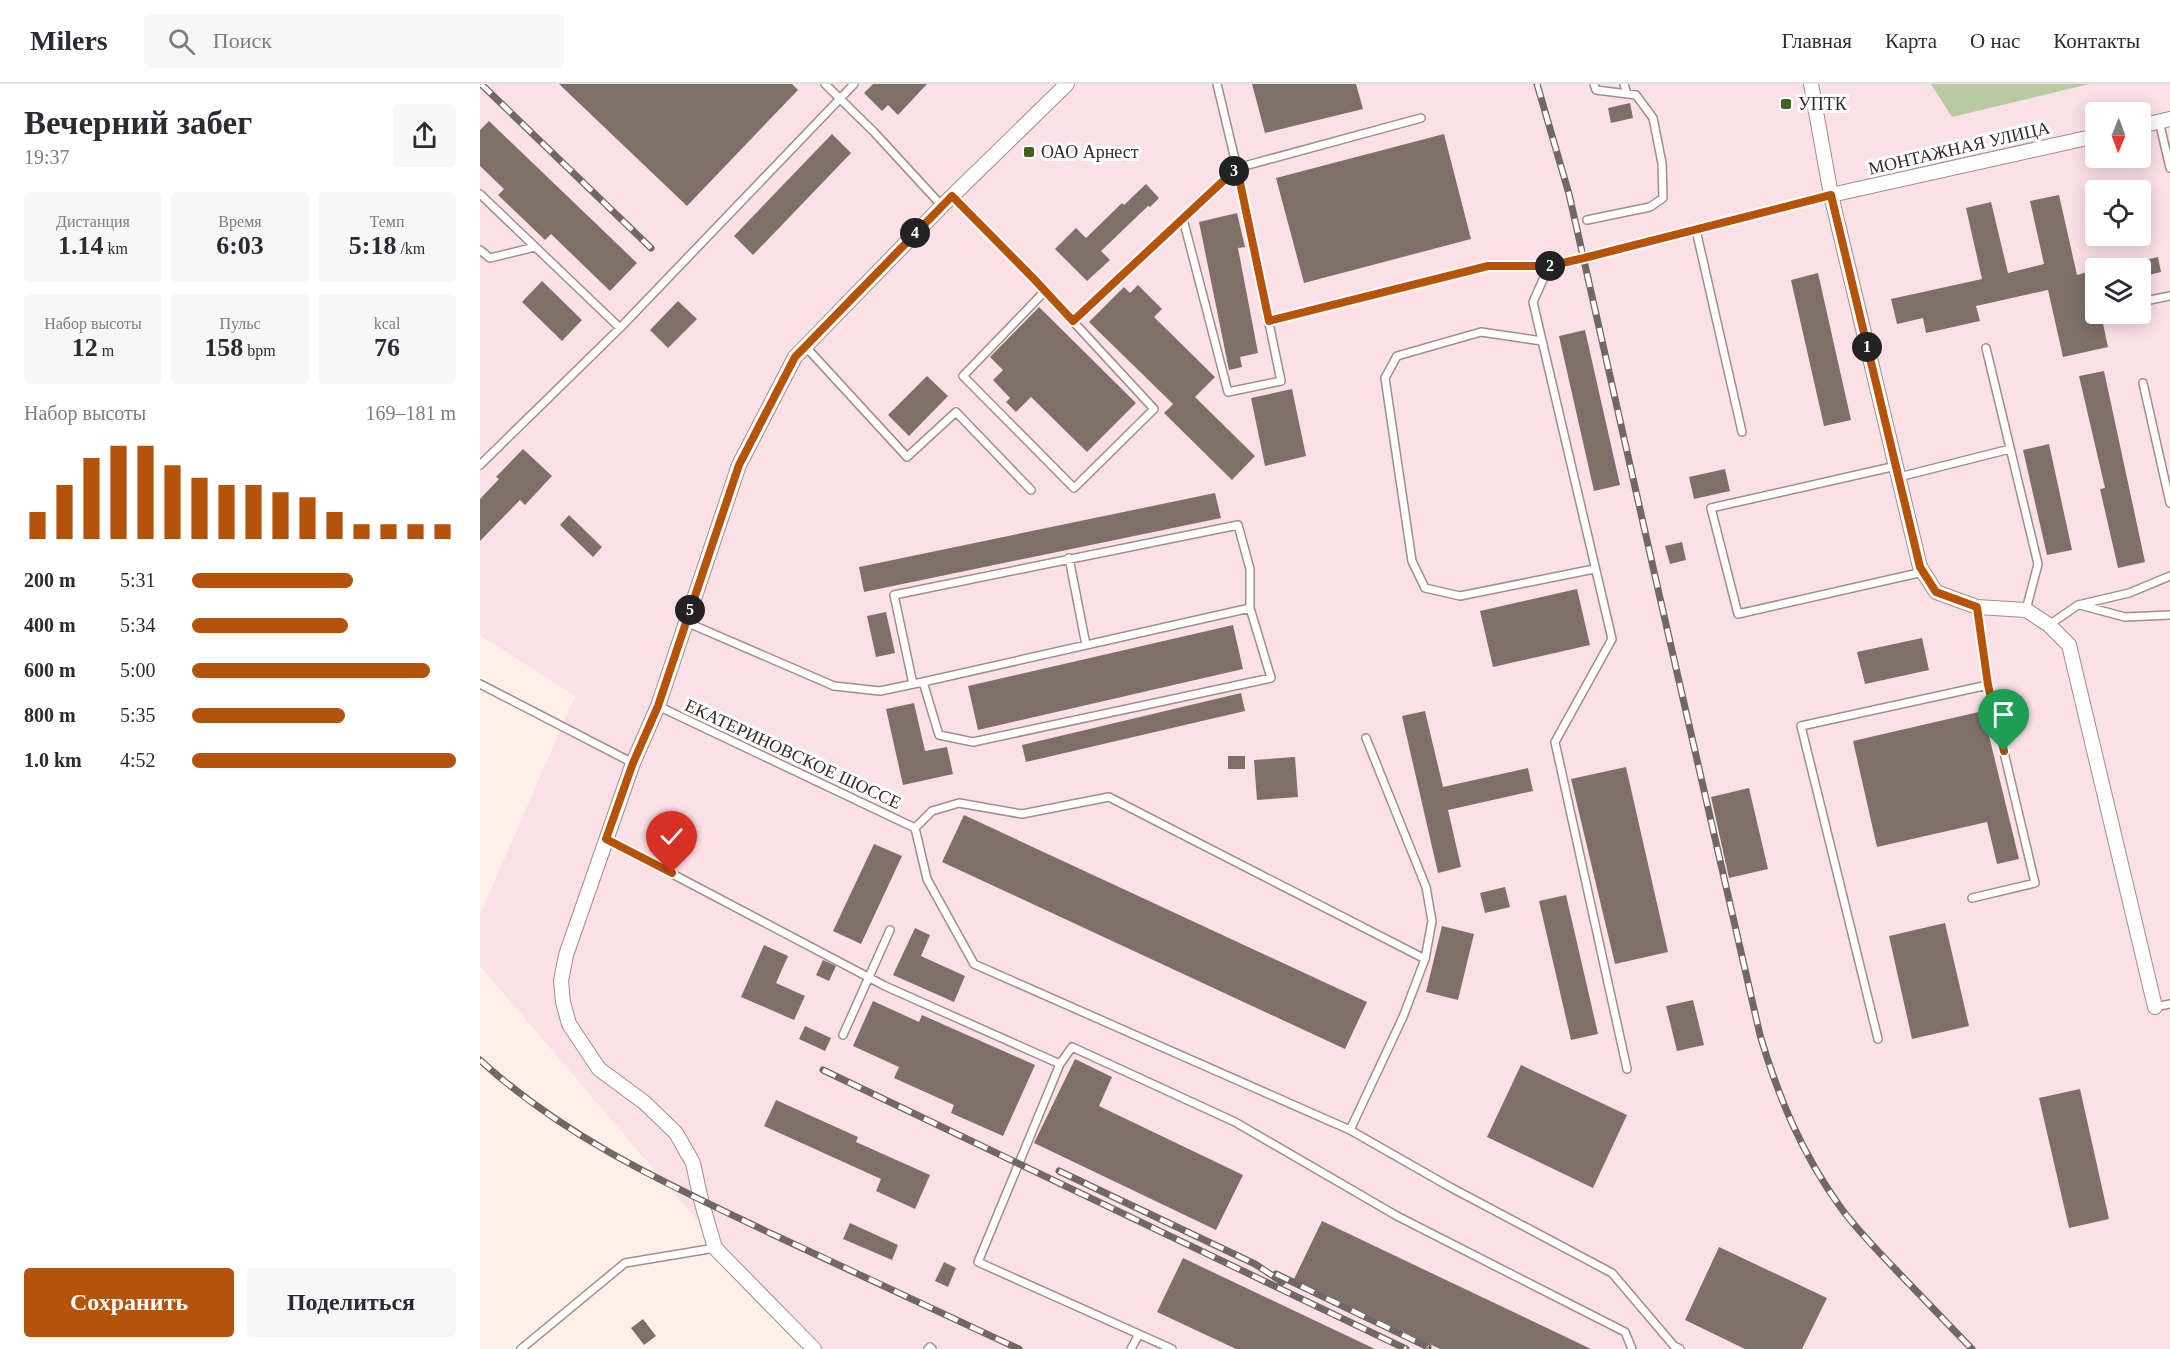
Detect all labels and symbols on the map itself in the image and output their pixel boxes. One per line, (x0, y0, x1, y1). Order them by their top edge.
place label: УПТК (1798, 94, 1848, 114)
marker: УПТК (1779, 97, 1793, 111)
north arrow (2085, 102, 2151, 168)
street label: МОНТАЖНАЯ УЛИЦА (1866, 117, 2052, 179)
place label: ОАО Арнест (1041, 142, 1139, 162)
marker: ОАО Арнест (1022, 145, 1036, 159)
pin: 3 (1219, 156, 1249, 186)
pin: 4 (900, 218, 930, 248)
pin: 2 (1535, 251, 1565, 281)
pin: 1 (1852, 332, 1882, 362)
pin: 5 (675, 595, 705, 625)
pin (1978, 689, 2029, 751)
street label: ЕКАТЕРИНОВСКОЕ ШОССЕ (682, 695, 904, 813)
pin (646, 811, 697, 873)

